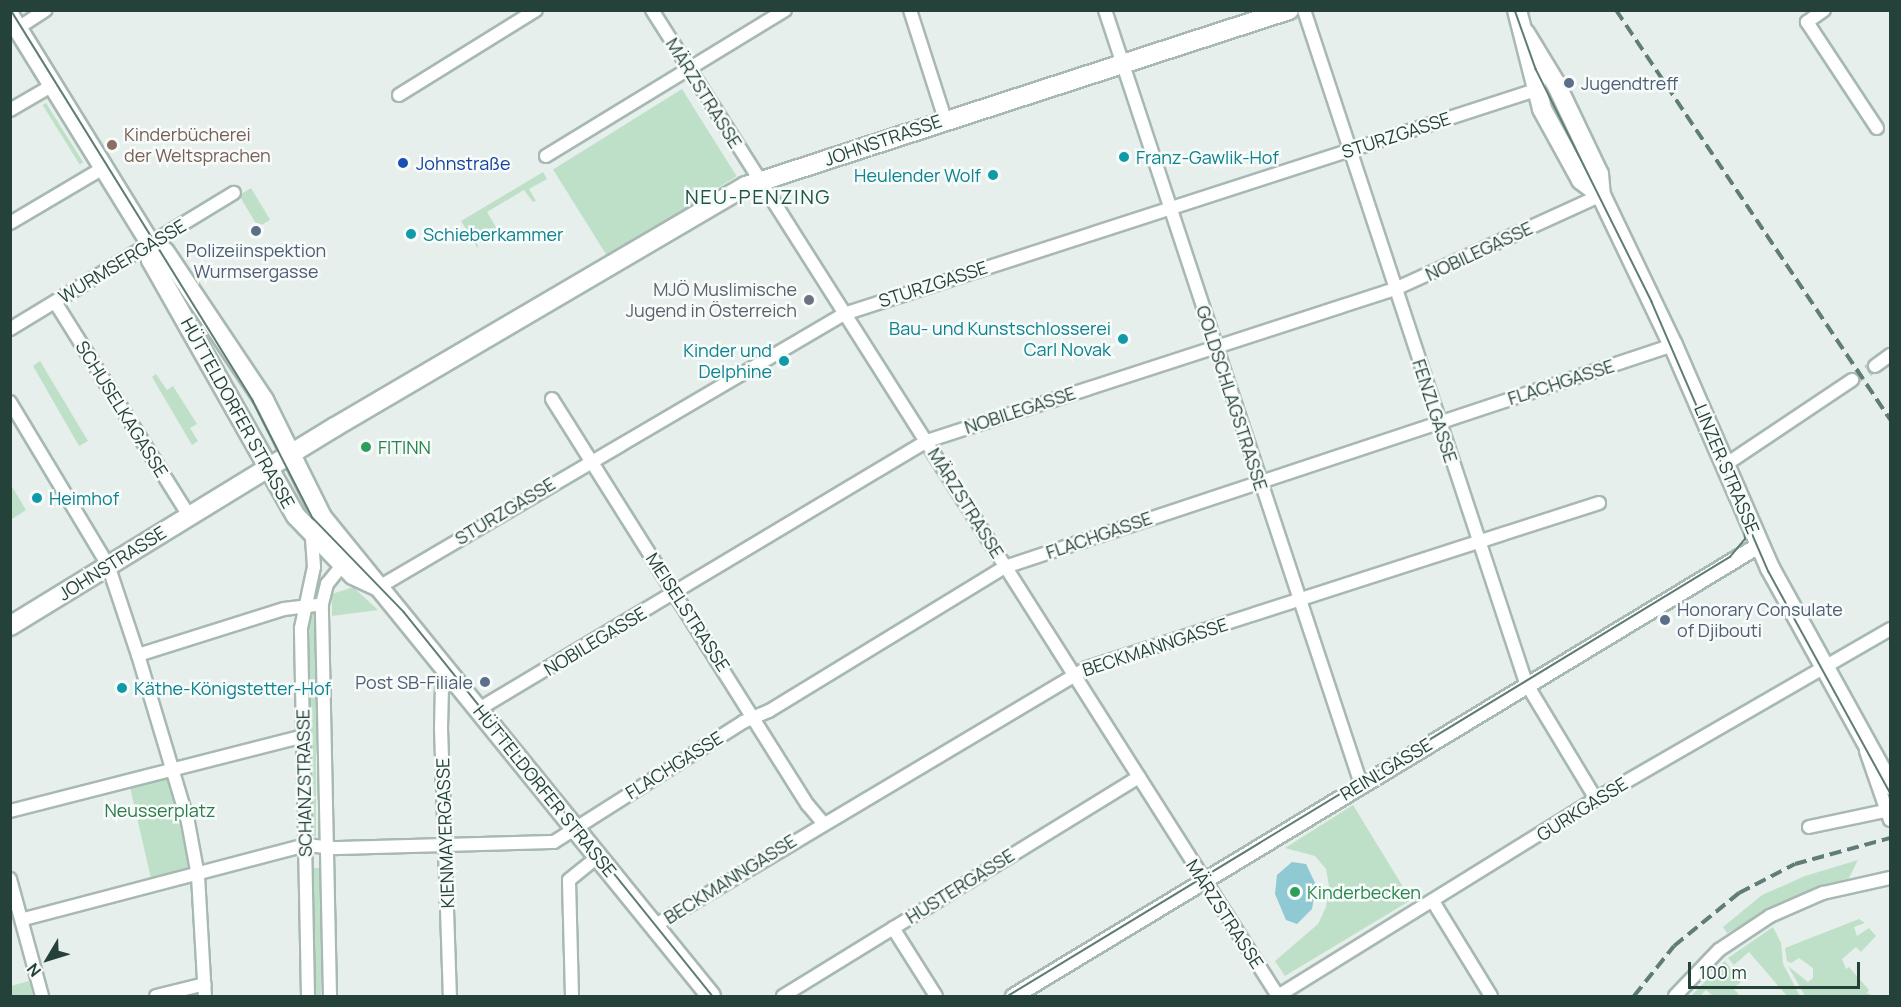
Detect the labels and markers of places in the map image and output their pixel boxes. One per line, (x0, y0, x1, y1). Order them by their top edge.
place label: Jugendtreff (1581, 72, 1678, 94)
marker: Jugendtreff (1562, 76, 1576, 90)
place label: Kinderbücherei der Weltsprachen (124, 124, 271, 166)
marker: Kinderbücherei der Weltsprachen (105, 138, 119, 152)
place label: Franz-Gawlik-Hof (1136, 146, 1279, 168)
marker: Franz-Gawlik-Hof (1117, 150, 1131, 164)
place label: Johnstraße (416, 152, 510, 174)
marker: Johnstraße (394, 154, 412, 172)
place label: Heulender Wolf (854, 164, 981, 186)
marker: Heulender Wolf (986, 168, 1000, 182)
place label: Schieberkammer (423, 223, 564, 245)
marker: Polizeiinspektion Wurmsergasse (249, 224, 263, 238)
marker: Schieberkammer (404, 227, 418, 241)
place label: Polizeiinspektion Wurmsergasse (186, 240, 326, 282)
place label: MJÖ Muslimische Jugend in Österreich (626, 279, 797, 322)
marker: MJÖ Muslimische Jugend in Österreich (802, 293, 816, 307)
place label: Bau- und Kunstschlosserei Carl Novak (889, 318, 1111, 360)
marker: Bau- und Kunstschlosserei Carl Novak (1116, 332, 1130, 346)
place label: Kinder und Delphine (683, 340, 772, 382)
marker: Kinder und Delphine (777, 354, 791, 368)
place label: FITINN (378, 436, 431, 458)
marker: FITINN (359, 440, 373, 454)
place label: Heimhof (49, 487, 119, 509)
marker: Heimhof (30, 491, 44, 505)
place label: Honorary Consulate of Djibouti (1677, 599, 1843, 642)
marker: Honorary Consulate of Djibouti (1658, 613, 1672, 627)
place label: Post SB-Filiale (355, 671, 473, 693)
marker: Post SB-Filiale (478, 675, 492, 689)
place label: Käthe-Königstetter-Hof (134, 677, 331, 699)
marker: Käthe-Königstetter-Hof (115, 681, 129, 695)
place label: Kinderbecken (1307, 881, 1421, 903)
marker: Kinderbecken (1288, 885, 1302, 899)

